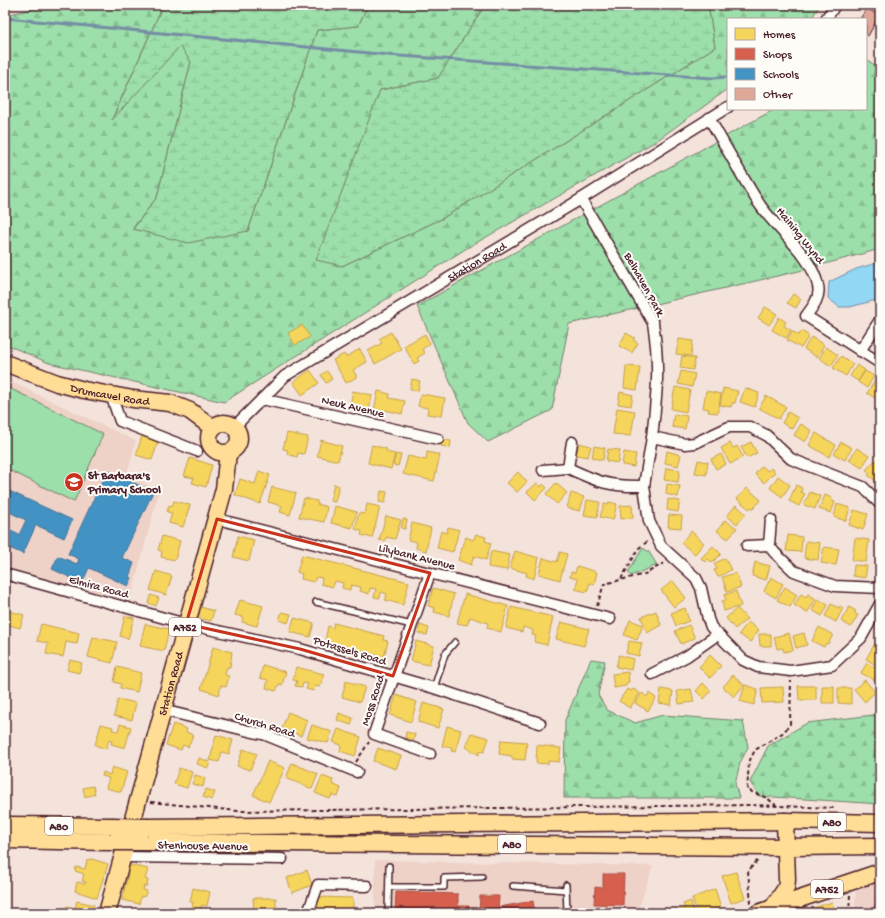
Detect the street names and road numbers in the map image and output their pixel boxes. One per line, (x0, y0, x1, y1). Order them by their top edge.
street label: Haining Wynd (772, 205, 827, 268)
street label: Station Road (446, 240, 510, 286)
street label: Belhaven Park (619, 250, 667, 321)
street label: Drumcavel Road (67, 381, 151, 410)
street label: Neuk Avenue (320, 394, 386, 422)
street label: Lilybank Avenue (377, 542, 457, 574)
street label: Elmira Road (67, 573, 131, 603)
road number: A752 (169, 618, 201, 636)
street label: Potassels Road (310, 634, 389, 670)
street label: Station Road (157, 650, 188, 718)
street label: Moss Road (359, 673, 389, 728)
street label: Church Road (233, 710, 297, 742)
road number: A80 (818, 813, 846, 831)
road number: A80 (45, 817, 73, 835)
road number: A80 (498, 835, 526, 853)
street label: Stenhouse Avenue (158, 839, 249, 855)
road number: A752 (811, 880, 843, 898)

